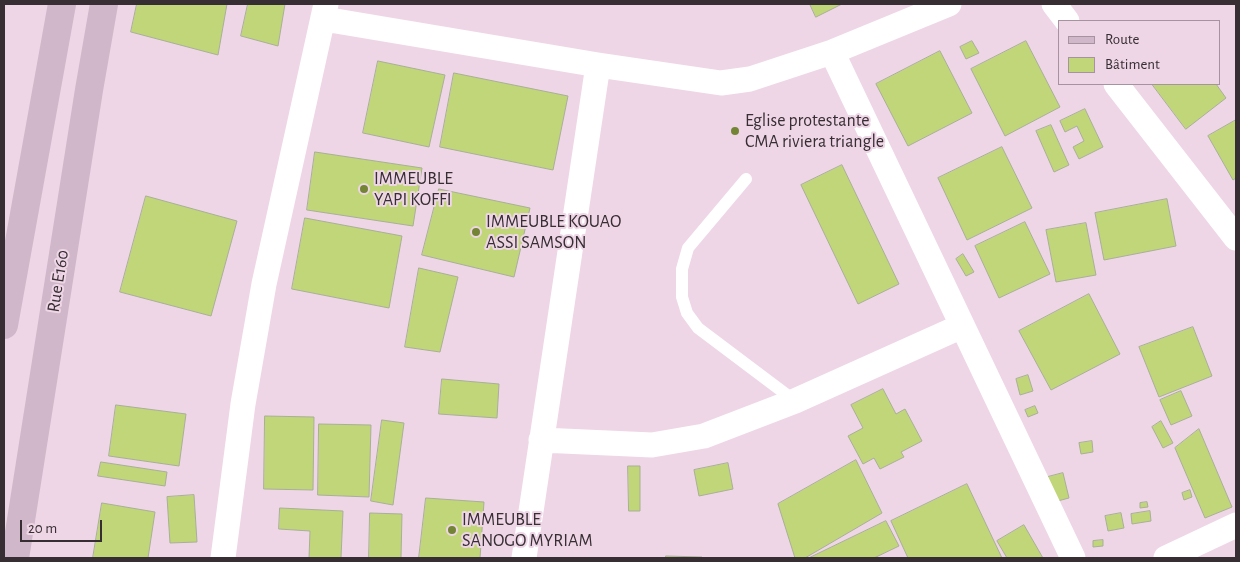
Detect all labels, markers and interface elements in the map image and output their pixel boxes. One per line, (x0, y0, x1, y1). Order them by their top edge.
legend (1058, 20, 1220, 85)
text: Route (1105, 32, 1139, 47)
text: Bâtiment (1105, 57, 1160, 72)
place label: Eglise protestante CMA riviera triangle (745, 110, 884, 152)
marker: Eglise protestante CMA riviera triangle (729, 125, 741, 137)
place label: IMMEUBLE YAPI KOFFI (374, 168, 453, 210)
marker: IMMEUBLE YAPI KOFFI (358, 183, 370, 195)
place label: IMMEUBLE KOUAO ASSI SAMSON (486, 211, 621, 253)
marker: IMMEUBLE KOUAO ASSI SAMSON (470, 226, 482, 238)
street label: Rue E160 (42, 248, 74, 314)
place label: IMMEUBLE SANOGO MYRIAM (462, 509, 593, 552)
scale bar (22, 510, 105, 542)
text: 20 m (28, 521, 57, 536)
marker: IMMEUBLE SANOGO MYRIAM (446, 524, 458, 536)

